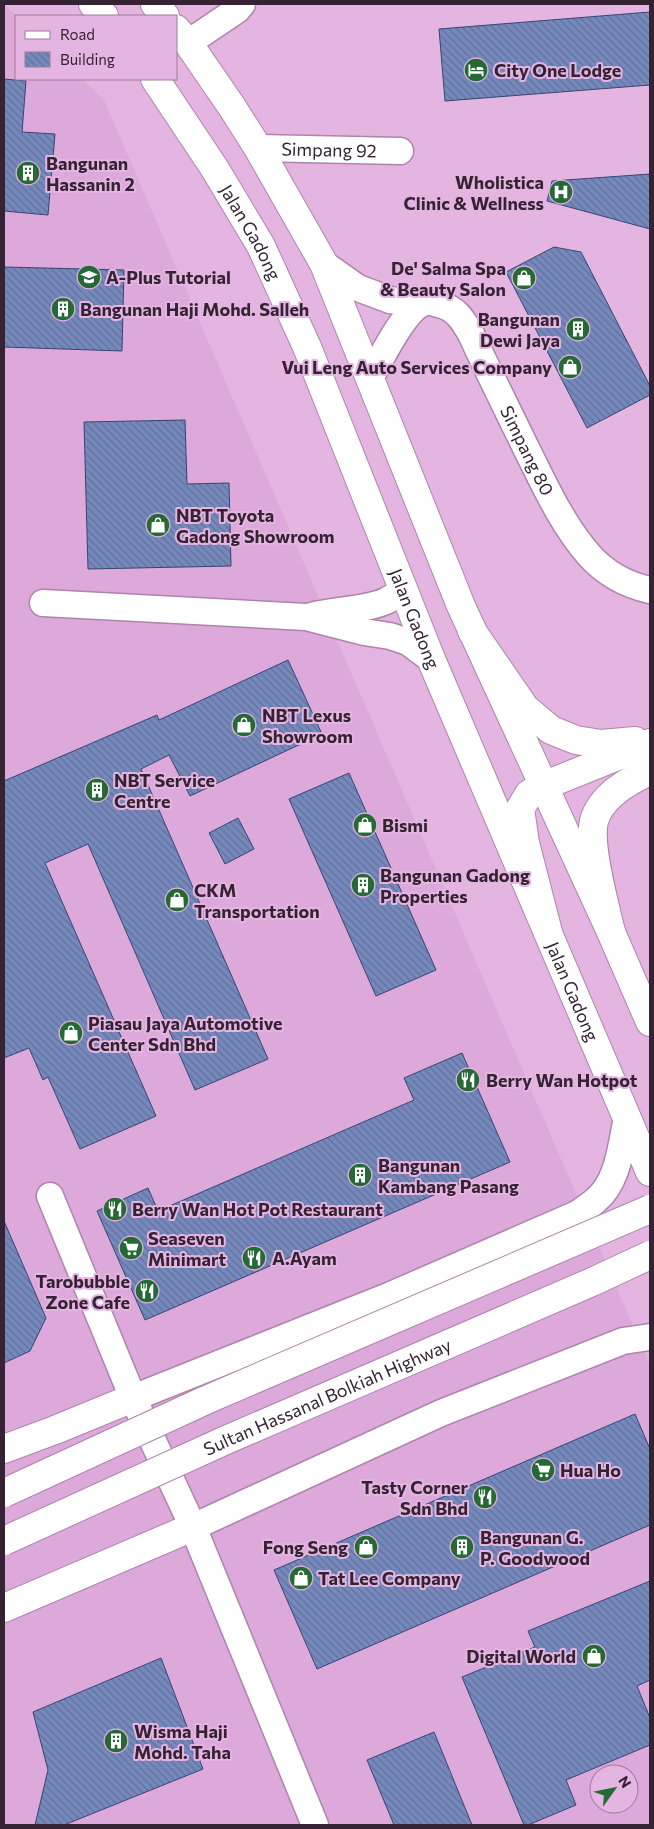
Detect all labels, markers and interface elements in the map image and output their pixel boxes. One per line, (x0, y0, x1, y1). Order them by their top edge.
legend (15, 15, 178, 80)
text: Road (60, 25, 95, 43)
text: Building (60, 50, 115, 68)
hotel icon: City One Lodge (463, 57, 489, 83)
place label: City One Lodge (494, 59, 621, 81)
street label: Simpang 92 (281, 137, 377, 162)
place label: Bangunan Hassanin 2 (46, 152, 135, 195)
building icon: Bangunan Hassanin 2 (15, 160, 41, 186)
place label: Wholistica Clinic & Wellness (404, 171, 544, 214)
hospital icon: Wholistica Clinic & Wellness (548, 179, 574, 205)
street label: Jalan Gadong (216, 180, 286, 284)
place label: De' Salma Spa & Beauty Salon (380, 257, 506, 300)
school or university icon: A-Plus Tutorial (76, 264, 102, 290)
shop icon: De' Salma Spa & Beauty Salon (511, 265, 537, 291)
place label: A-Plus Tutorial (106, 266, 231, 288)
building icon: Bangunan Haji Mohd. Salleh (50, 296, 76, 322)
place label: Bangunan Haji Mohd. Salleh (80, 298, 309, 320)
place label: Bangunan Dewi Jaya (478, 308, 560, 351)
building icon: Bangunan Dewi Jaya (565, 316, 591, 342)
shop icon: Vui Leng Auto Services Company (557, 354, 583, 380)
place label: Vui Leng Auto Services Company (281, 356, 552, 378)
street label: Simpang 80 (496, 402, 559, 499)
place label: NBT Toyota Gadong Showroom (176, 504, 335, 547)
shop icon: NBT Toyota Gadong Showroom (145, 512, 171, 538)
street label: Jalan Gadong (385, 565, 445, 672)
place label: NBT Lexus Showroom (262, 704, 353, 747)
shop icon: NBT Lexus Showroom (231, 712, 257, 738)
place label: NBT Service Centre (114, 769, 215, 812)
building icon: NBT Service Centre (84, 777, 110, 803)
shop icon: Bismi (352, 812, 378, 838)
place label: Bismi (382, 814, 428, 836)
place label: Bangunan Gadong Properties (380, 864, 530, 907)
building icon: Bangunan Gadong Properties (350, 872, 376, 898)
place label: CKM Transportation (194, 879, 320, 922)
shop icon: CKM Transportation (164, 887, 190, 913)
street label: Jalan Gadong (542, 938, 604, 1045)
place label: Piasau Jaya Automotive Center Sdn Bhd (88, 1012, 283, 1055)
shop icon: Piasau Jaya Automotive Center Sdn Bhd (58, 1020, 84, 1046)
restaurant icon: Berry Wan Hotpot (455, 1067, 481, 1093)
place label: Berry Wan Hotpot (486, 1069, 638, 1091)
place label: Bangunan Kambang Pasang (378, 1154, 519, 1197)
building icon: Bangunan Kambang Pasang (347, 1162, 373, 1188)
restaurant icon: Berry Wan Hot Pot Restaurant (102, 1196, 128, 1222)
place label: Berry Wan Hot Pot Restaurant (132, 1198, 383, 1220)
place label: Seaseven Minimart (148, 1227, 226, 1270)
supermarket icon: Seaseven Minimart (118, 1235, 144, 1261)
restaurant icon: A.Ayam (241, 1245, 267, 1271)
place label: A.Ayam (272, 1247, 337, 1269)
place label: Tarobubble Zone Cafe (36, 1270, 130, 1313)
restaurant icon: Tarobubble Zone Cafe (134, 1278, 160, 1304)
street label: Sultan Hassanal Bolkiah Highway (200, 1333, 454, 1460)
supermarket icon: Hua Ho (530, 1457, 556, 1483)
place label: Hua Ho (560, 1459, 621, 1481)
place label: Tasty Corner Sdn Bhd (361, 1476, 469, 1519)
restaurant icon: Tasty Corner Sdn Bhd (472, 1484, 498, 1510)
place label: Bangunan G. P. Goodwood (480, 1526, 590, 1569)
shop icon: Fong Seng (353, 1534, 379, 1560)
building icon: Bangunan G. P. Goodwood (449, 1534, 475, 1560)
place label: Fong Seng (263, 1536, 348, 1558)
shop icon: Tat Lee Company (288, 1565, 314, 1591)
place label: Tat Lee Company (318, 1567, 461, 1589)
shop icon: Digital World (581, 1643, 607, 1669)
place label: Digital World (466, 1645, 576, 1667)
place label: Wisma Haji Mohd. Taha (134, 1720, 231, 1763)
building icon: Wisma Haji Mohd. Taha (103, 1728, 129, 1754)
north arrow (589, 1764, 639, 1814)
text: N (615, 1773, 635, 1791)

